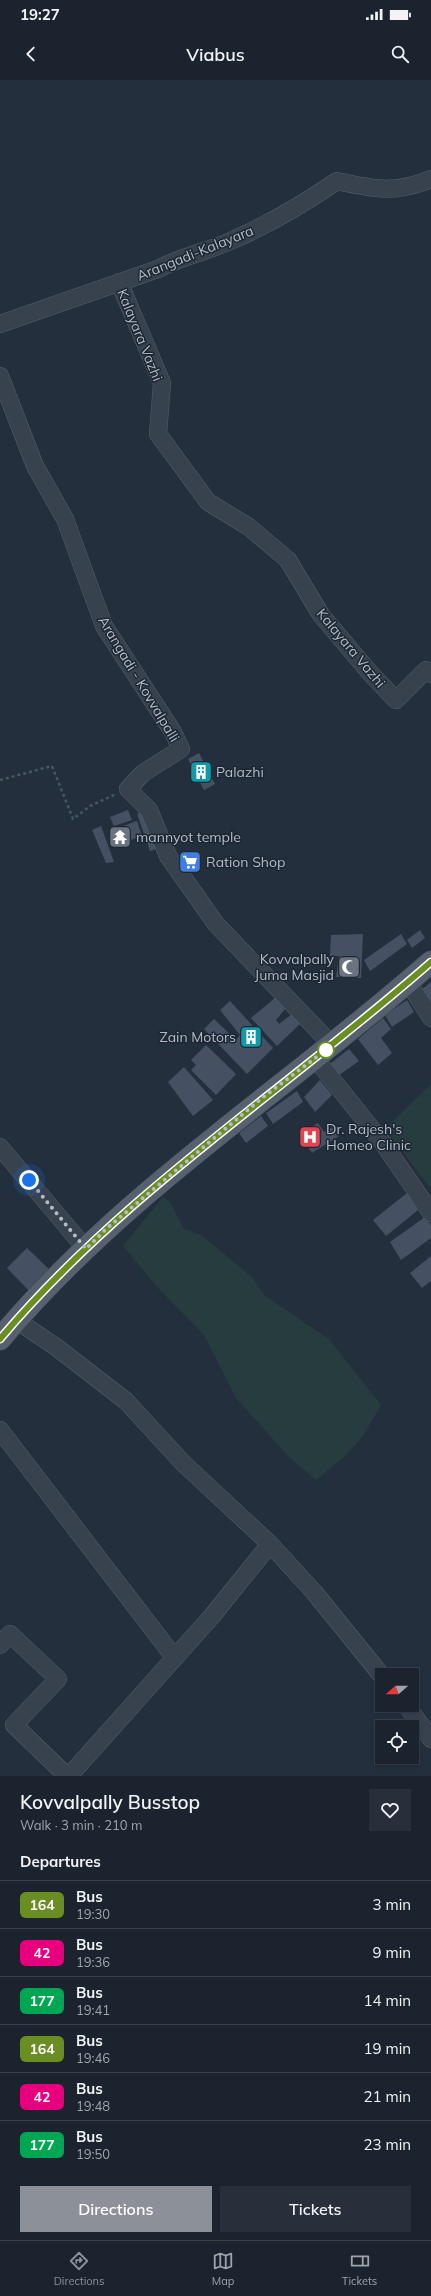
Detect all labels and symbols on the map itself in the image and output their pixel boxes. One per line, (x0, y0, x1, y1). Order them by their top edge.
street label: Arangadi-Kalayara (134, 221, 256, 285)
street label: Kalayara Vazhi (113, 286, 167, 384)
street label: Kalayara Vazhi (313, 605, 389, 691)
street label: Arangadi - Kovvalpalli (94, 613, 184, 745)
building icon: Palazhi (188, 759, 214, 785)
place label: Palazhi (216, 763, 264, 781)
temple icon: mannyot temple (107, 824, 133, 850)
place label: mannyot temple (136, 828, 241, 846)
supermarket icon: Ration Shop (177, 849, 203, 875)
place label: Ration Shop (206, 853, 285, 871)
place label: Kovvalpally Juma Masjid (255, 950, 335, 984)
mosque icon: Kovvalpally Juma Masjid (336, 954, 362, 980)
building icon: Zain Motors (238, 1024, 264, 1050)
place label: Zain Motors (159, 1028, 236, 1046)
unlabelled marker (317, 1041, 335, 1059)
place label: Dr. Rajesh's Homeo Clinic (326, 1120, 411, 1154)
hospital icon: Dr. Rajesh's Homeo Clinic (297, 1124, 323, 1150)
your location (19, 1170, 39, 1190)
north arrow (375, 1668, 419, 1712)

